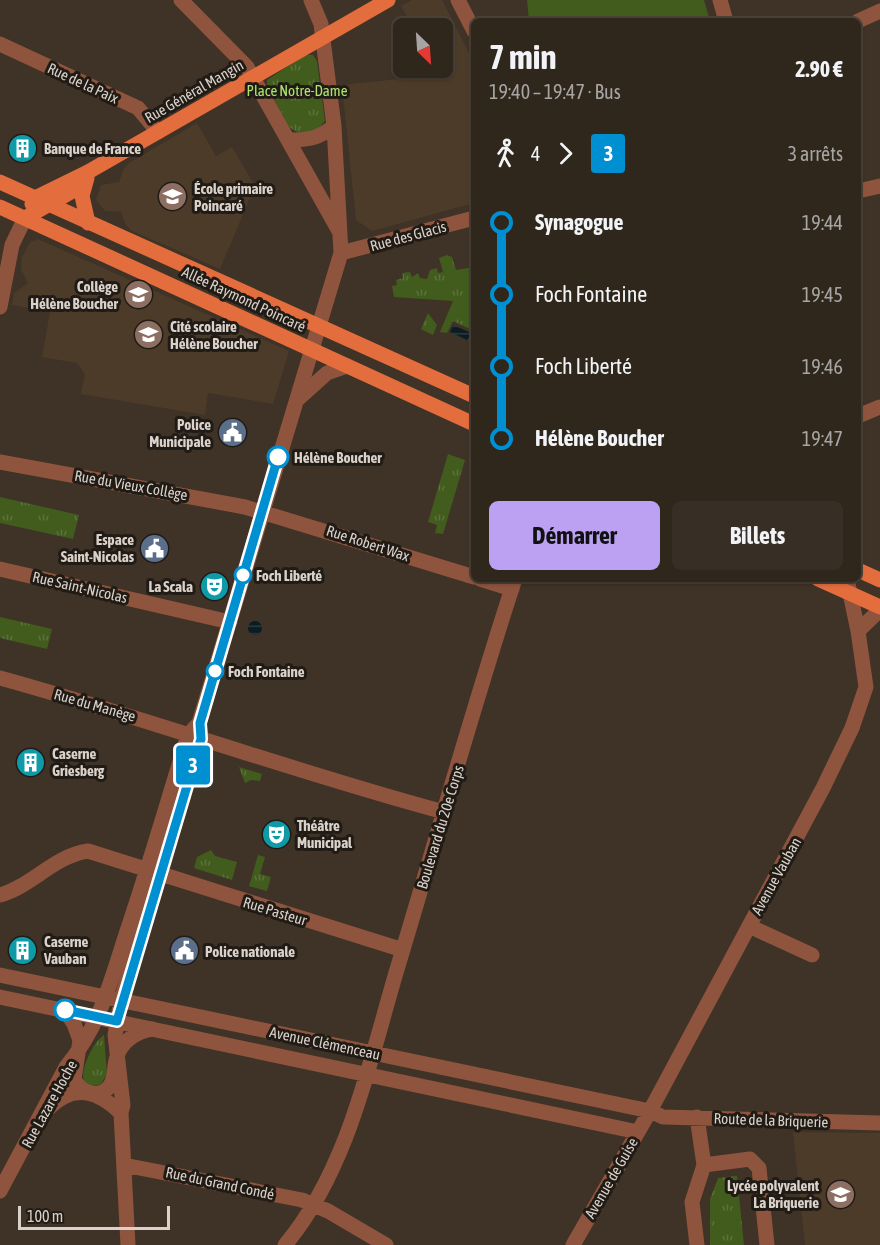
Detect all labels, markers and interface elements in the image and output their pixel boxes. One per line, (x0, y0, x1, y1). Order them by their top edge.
north arrow (393, 18, 453, 78)
map controls (393, 18, 453, 78)
text: 7 min (489, 38, 556, 76)
street label: Rue Général Mangin (142, 56, 246, 126)
text: 2.90 € (795, 56, 843, 82)
street label: Rue de la Paix (45, 59, 121, 107)
text: 19:40 – 19:47 · Bus (489, 80, 621, 103)
park label: Place Notre-Dame (247, 82, 348, 99)
building icon: Banque de France (7, 132, 39, 164)
icon: walk (489, 137, 522, 170)
icon: forward (549, 137, 582, 170)
place label: Banque de France (44, 140, 141, 157)
text: 3 (603, 141, 613, 165)
text: 4 (531, 142, 540, 165)
text: 3 arrêts (788, 142, 843, 165)
place label: École primaire Poincaré (194, 180, 273, 214)
school or university icon: École primaire Poincaré (157, 181, 189, 213)
text: Synagogue (535, 209, 623, 235)
text: 19:44 (802, 211, 843, 234)
street label: Rue des Glacis (368, 218, 448, 254)
street label: Allée Raymond Poincaré (179, 263, 309, 335)
place label: Collège Hélène Boucher (30, 278, 119, 312)
school or university icon: Collège Hélène Boucher (123, 279, 155, 311)
text: Foch Fontaine (535, 281, 647, 307)
text: 19:45 (802, 283, 843, 306)
place label: Cité scolaire Hélène Boucher (170, 318, 258, 352)
school or university icon: Cité scolaire Hélène Boucher (133, 319, 165, 351)
text: Foch Liberté (535, 353, 632, 379)
text: 19:46 (802, 355, 843, 378)
place label: Police Municipale (149, 416, 211, 450)
public building icon: Police Municipale (216, 417, 248, 449)
text: Hélène Boucher (535, 425, 664, 451)
text: 19:47 (802, 427, 843, 450)
marker: Hélène Boucher (267, 446, 289, 468)
place label: Hélène Boucher (294, 449, 382, 466)
street label: Rue du Vieux Collège (73, 467, 189, 503)
button: Démarrer (489, 501, 660, 570)
button: Billets (672, 501, 843, 570)
street label: Rue Robert Wax (324, 522, 412, 564)
place label: Espace Saint-Nicolas (61, 531, 135, 565)
public building icon: Espace Saint-Nicolas (139, 532, 171, 564)
marker: Foch Liberté (234, 566, 252, 584)
place label: Foch Liberté (256, 567, 322, 584)
street label: Rue Saint-Nicolas (31, 568, 129, 606)
theatre icon: La Scala (198, 570, 230, 602)
place label: La Scala (148, 578, 193, 595)
marker: Foch Fontaine (206, 662, 224, 680)
place label: Foch Fontaine (228, 663, 305, 680)
street label: Rue du Manège (52, 685, 138, 725)
place label: Caserne Griesberg (52, 745, 105, 779)
building icon: Caserne Griesberg (15, 746, 47, 778)
line badge: 3 (174, 746, 212, 784)
text: 3 (188, 753, 198, 777)
street label: Boulevard du 20e Corps (413, 763, 467, 891)
place label: Théâtre Municipal (297, 817, 353, 851)
theatre icon: Théâtre Municipal (260, 818, 292, 850)
street label: Avenue Vauban (748, 834, 804, 918)
street label: Rue Pasteur (241, 893, 309, 929)
place label: Caserne Vauban (43, 933, 89, 967)
building icon: Caserne Vauban (7, 934, 39, 966)
public building icon: Police nationale (168, 935, 200, 967)
place label: Police nationale (205, 943, 295, 960)
unlabelled marker (54, 999, 76, 1021)
street label: Avenue Clémenceau (268, 1023, 382, 1063)
street label: Rue Lazare Hoche (18, 1057, 80, 1151)
street label: Route de la Briquerie (713, 1110, 829, 1131)
street label: Avenue de Guise (581, 1134, 641, 1221)
street label: Rue du Grand Condé (164, 1163, 276, 1203)
place label: Lycée polyvalent La Briquerie (727, 1177, 820, 1211)
school or university icon: Lycée polyvalent La Briquerie (824, 1178, 856, 1210)
scale bar (18, 1203, 170, 1230)
text: 100 m (27, 1207, 63, 1225)

